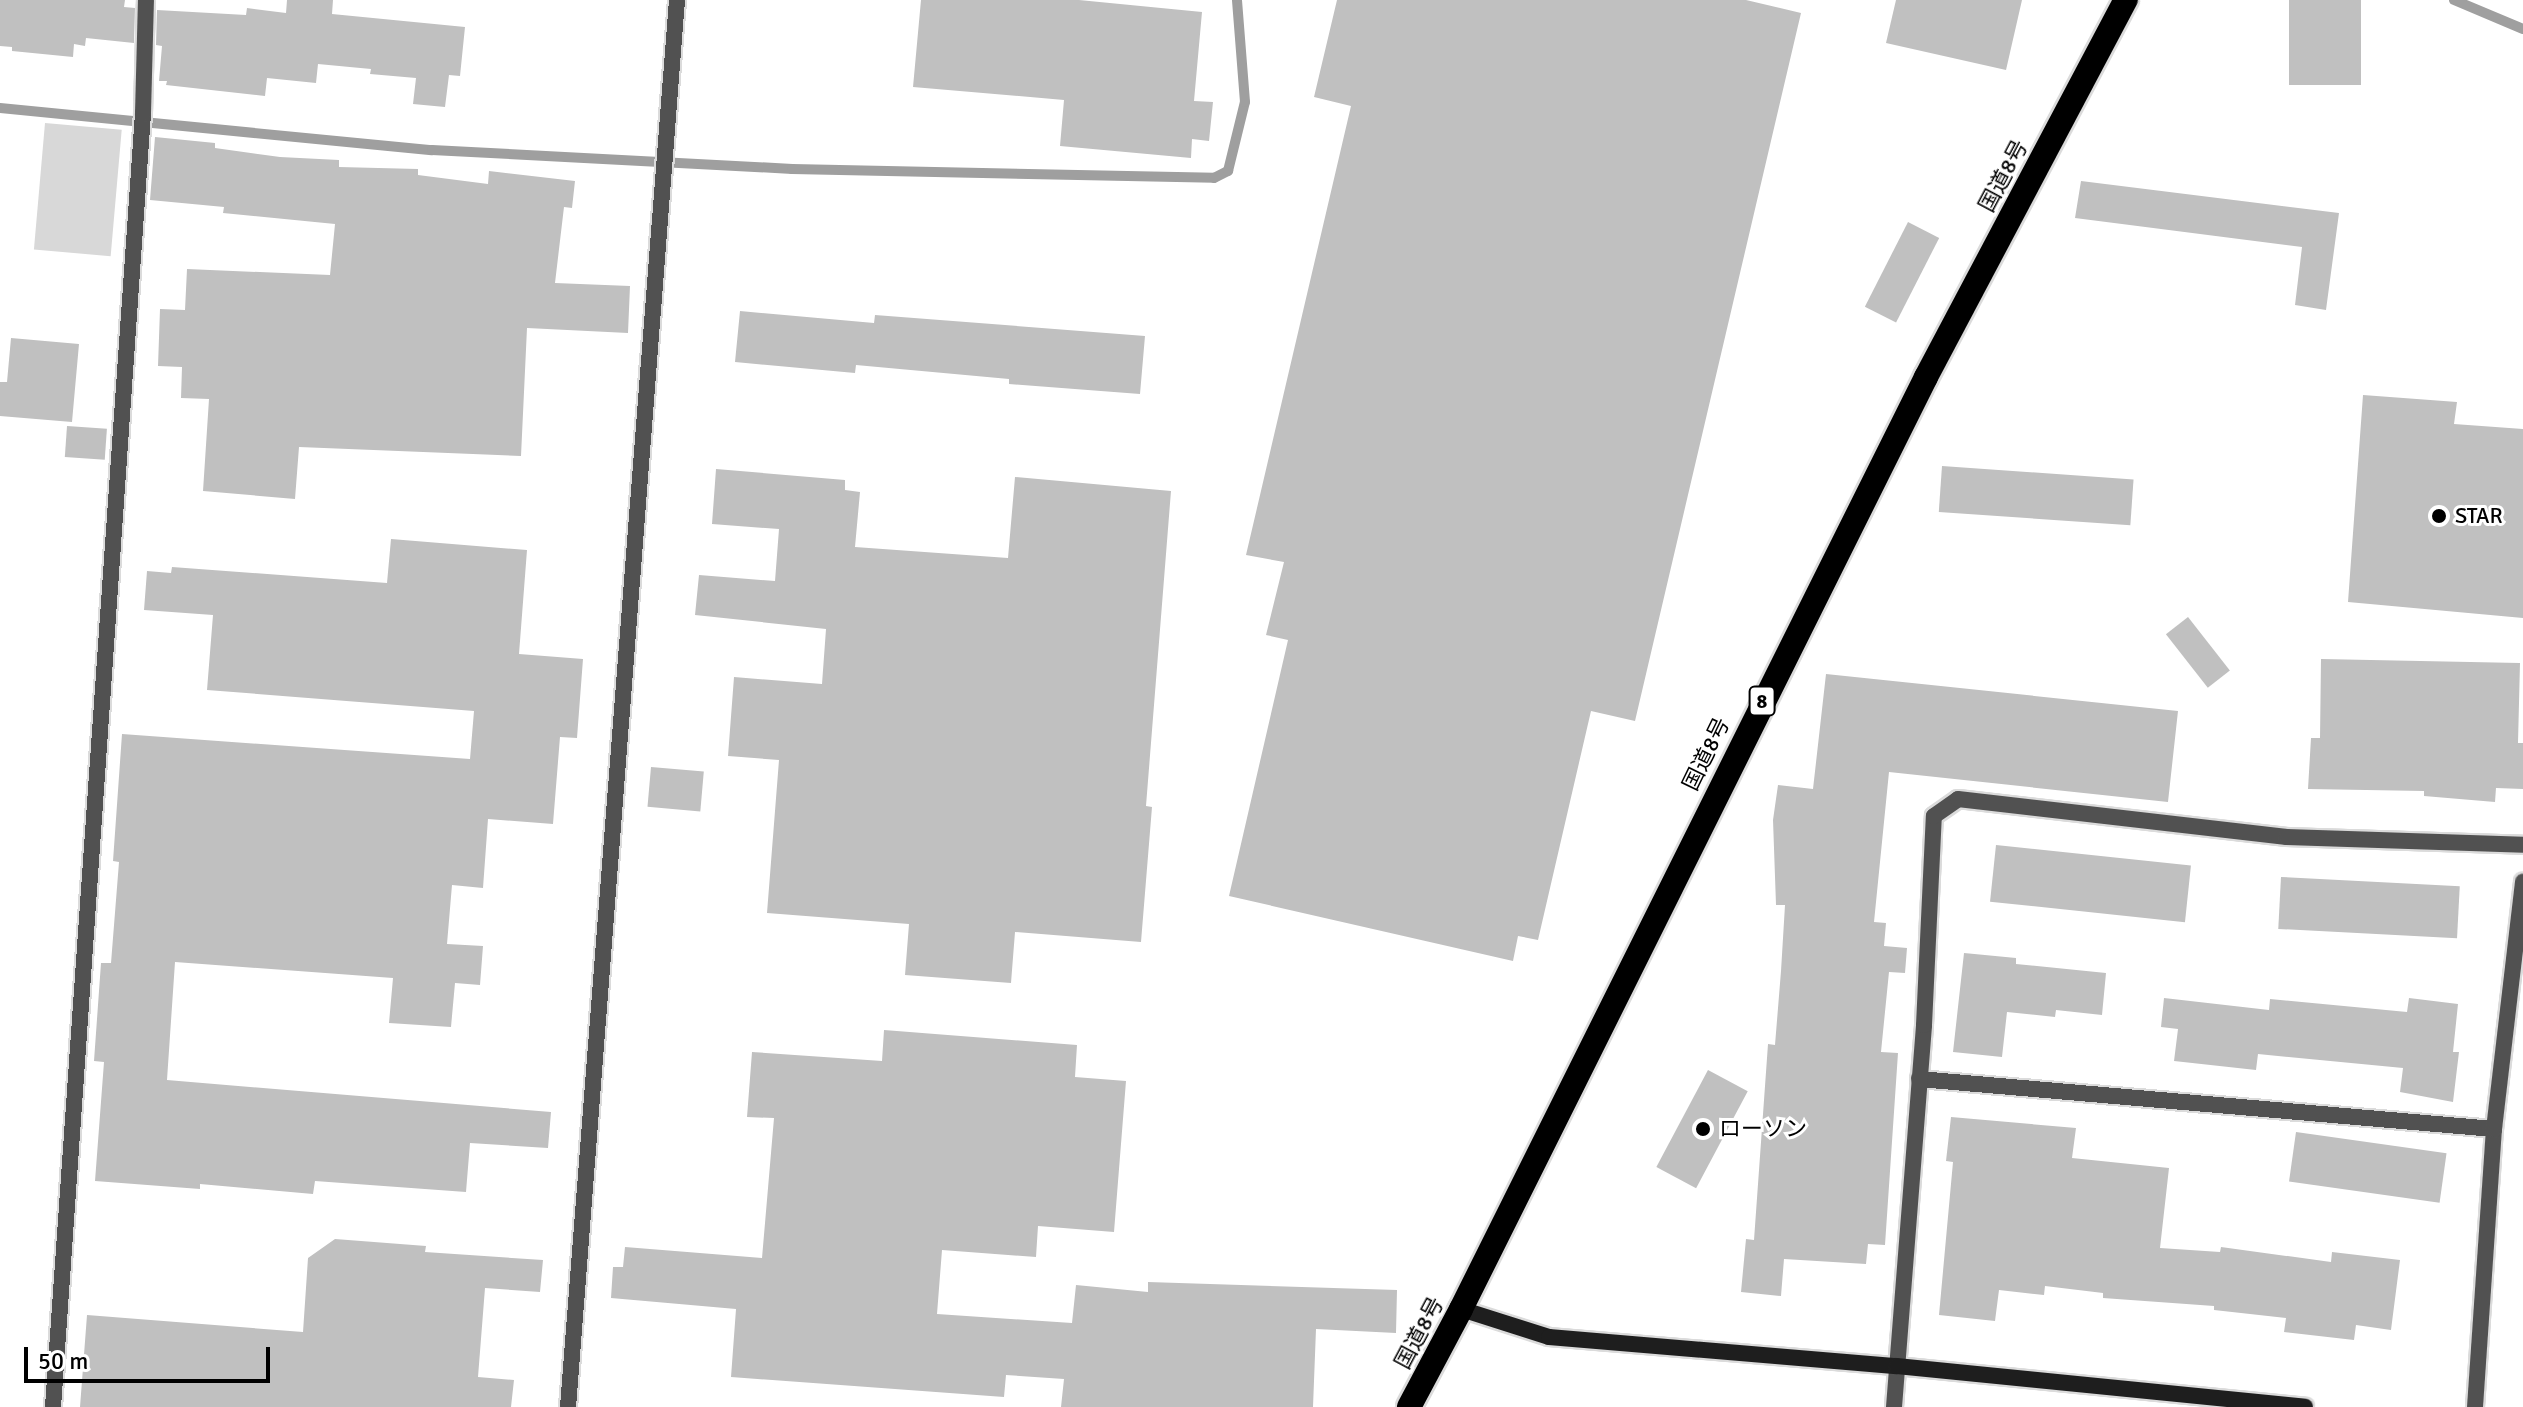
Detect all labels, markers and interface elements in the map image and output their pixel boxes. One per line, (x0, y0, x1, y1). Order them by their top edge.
street label: 国道8号 (1973, 135, 2033, 217)
place label: STAR (2455, 503, 2503, 529)
marker: STAR (2430, 507, 2448, 525)
road number: 8 (1748, 685, 1776, 717)
street label: 国道8号 (1677, 713, 1735, 795)
place label: ローソン (1719, 1116, 1807, 1142)
marker: ローソン (1694, 1120, 1712, 1138)
street label: 国道8号 (1389, 1292, 1449, 1374)
scale bar (28, 1331, 274, 1381)
text: 50 m (38, 1346, 88, 1376)

